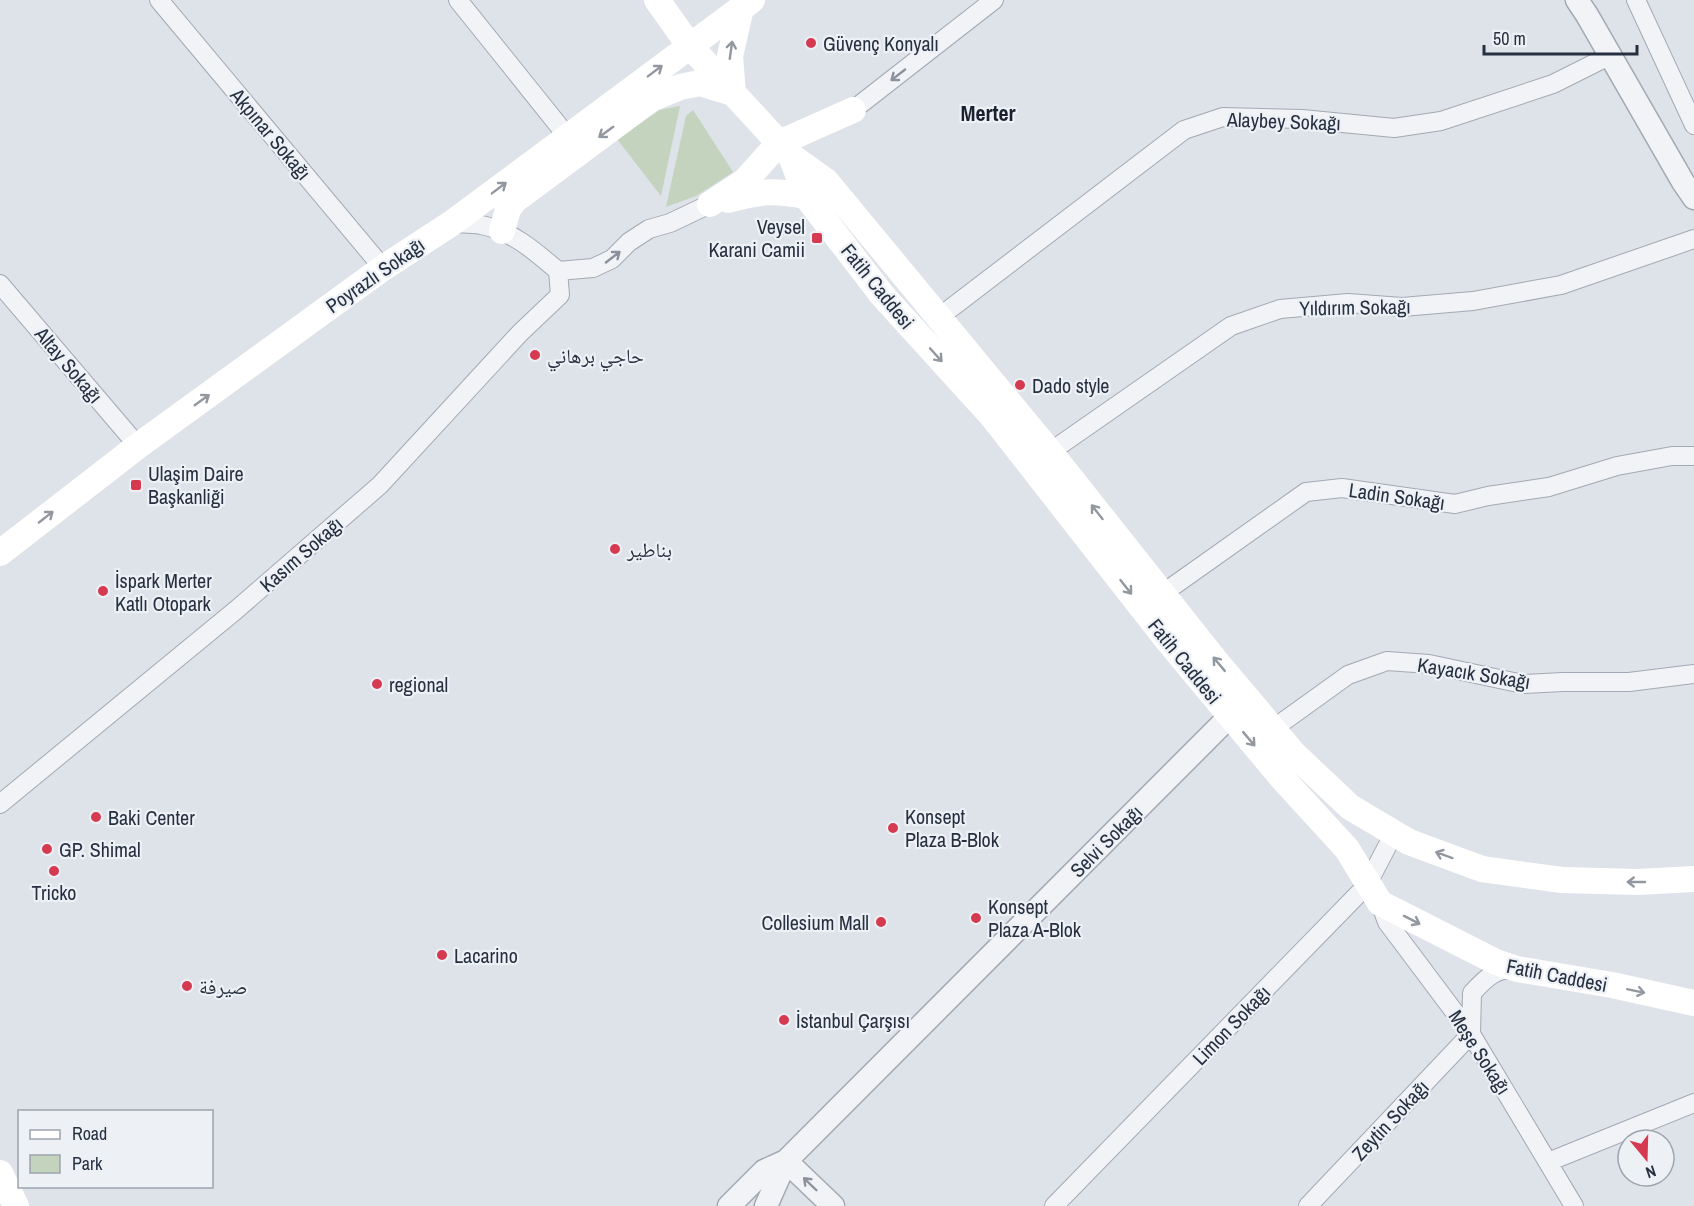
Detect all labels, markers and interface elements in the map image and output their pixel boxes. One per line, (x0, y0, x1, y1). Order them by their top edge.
scale bar (1484, 18, 1637, 56)
text: 50 m (1493, 26, 1526, 51)
place label: Güvenç Konyalı (823, 30, 939, 57)
marker: Güvenç Konyalı (804, 36, 818, 50)
one-way arrow (726, 41, 737, 60)
one-way arrow (646, 65, 662, 77)
one-way arrow (891, 68, 907, 81)
street label: Akpınar Sokağı (224, 82, 317, 186)
district label: Merter (960, 98, 1016, 128)
street label: Alaybey Sokağı (1226, 105, 1341, 136)
one-way arrow (598, 126, 614, 138)
one-way arrow (490, 181, 506, 194)
place label: Veysel Karani Camii (708, 213, 805, 263)
street label: Poyrazlı Sokağı (320, 231, 430, 319)
marker: Veysel Karani Camii (810, 231, 824, 245)
street label: Fatih Caddesi (835, 238, 921, 334)
one-way arrow (605, 250, 621, 263)
street label: Yıldırım Sokağı (1299, 293, 1411, 321)
street label: Altay Sokağı (28, 320, 109, 409)
place label: حاجي برهاني (547, 342, 644, 372)
one-way arrow (929, 347, 943, 362)
marker: حاجي برهاني (528, 348, 542, 362)
place label: Dado style (1032, 372, 1109, 399)
marker: Dado style (1013, 378, 1027, 392)
one-way arrow (194, 394, 210, 406)
place label: Ulaşim Daire Başkanliği (148, 460, 244, 510)
street label: Ladin Sokağı (1347, 476, 1447, 516)
marker: Ulaşim Daire Başkanliği (129, 478, 143, 492)
one-way arrow (1091, 504, 1104, 520)
street label: Kasım Sokağı (254, 510, 348, 598)
one-way arrow (38, 511, 54, 523)
place label: بناطير (626, 536, 672, 563)
marker: بناطير (608, 542, 622, 556)
place label: İspark Merter Katlı Otopark (115, 567, 212, 617)
one-way arrow (1120, 579, 1132, 595)
marker: İspark Merter Katlı Otopark (96, 584, 110, 598)
street label: Fatih Caddesi (1142, 613, 1228, 709)
street label: Kayacık Sokağı (1416, 651, 1532, 695)
one-way arrow (1212, 657, 1226, 672)
place label: regional (389, 671, 448, 698)
marker: regional (370, 677, 384, 691)
one-way arrow (1242, 731, 1256, 746)
street label: Selvi Sokağı (1064, 799, 1148, 883)
place label: Konsept Plaza B-Blok (905, 803, 1000, 853)
place label: Baki Center (108, 804, 195, 831)
marker: Baki Center (89, 810, 103, 824)
marker: Konsept Plaza B-Blok (886, 821, 900, 835)
place label: GP. Shimal (59, 836, 141, 863)
marker: GP. Shimal (40, 842, 54, 856)
one-way arrow (1435, 849, 1454, 860)
marker: Tricko (47, 864, 61, 878)
one-way arrow (1626, 876, 1646, 888)
place label: Tricko (32, 879, 76, 906)
place label: Konsept Plaza A-Blok (988, 893, 1082, 943)
place label: Collesium Mall (761, 909, 869, 936)
marker: Konsept Plaza A-Blok (969, 911, 983, 925)
one-way arrow (1403, 914, 1421, 926)
marker: Collesium Mall (874, 915, 888, 929)
place label: Lacarino (454, 942, 518, 969)
marker: Lacarino (435, 948, 449, 962)
street label: Fatih Caddesi (1504, 952, 1610, 998)
place label: صيرفة (199, 973, 247, 1000)
marker: صيرفة (180, 979, 194, 993)
street label: Limon Sokağı (1186, 979, 1276, 1071)
one-way arrow (1626, 985, 1645, 997)
street label: Meşe Sokağı (1443, 1005, 1517, 1099)
place label: İstanbul Çarşısı (796, 1007, 910, 1034)
marker: İstanbul Çarşısı (777, 1013, 791, 1027)
street label: Zeytin Sokağı (1346, 1074, 1434, 1166)
legend (18, 1110, 213, 1188)
text: Road (72, 1121, 107, 1146)
north arrow (1616, 1128, 1676, 1188)
text: Park (72, 1151, 103, 1176)
text: N (1643, 1160, 1659, 1184)
one-way arrow (802, 1176, 817, 1191)

